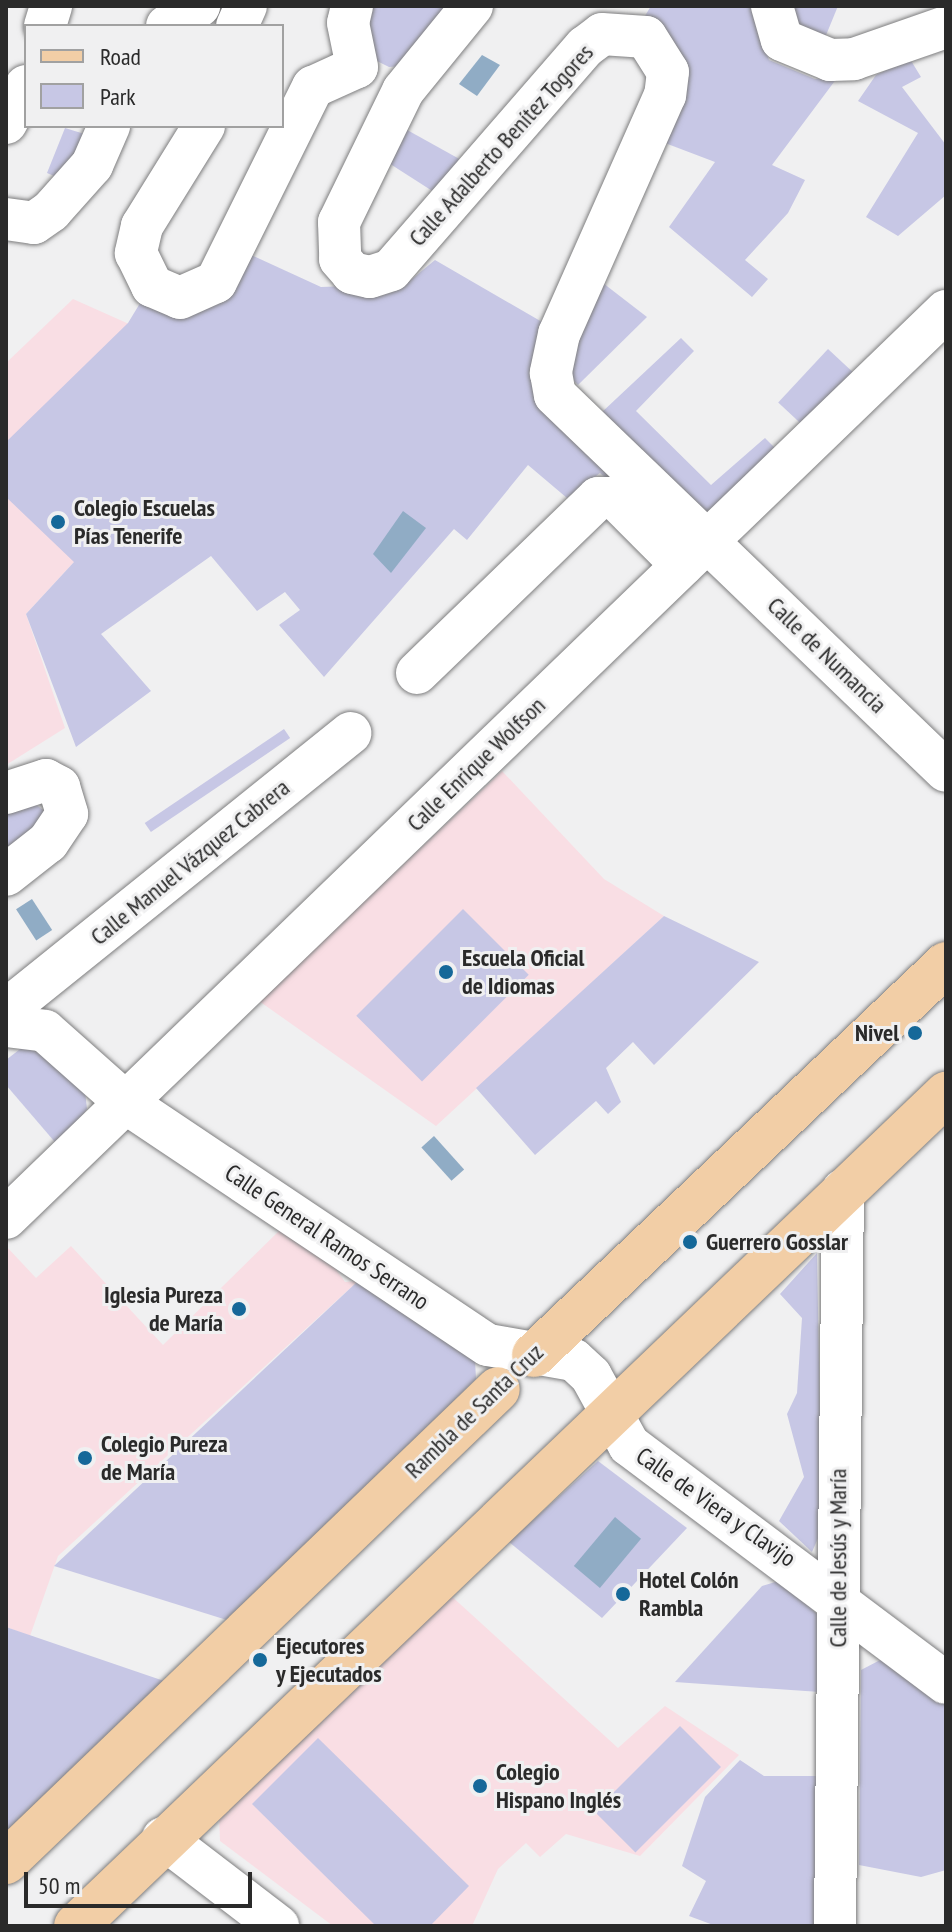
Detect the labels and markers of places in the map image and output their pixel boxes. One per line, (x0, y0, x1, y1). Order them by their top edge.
place label: Colegio Escuelas Pías Tenerife (74, 494, 215, 550)
marker: Colegio Escuelas Pías Tenerife (49, 513, 67, 531)
place label: Escuela Oficial de Idiomas (462, 944, 585, 1000)
marker: Escuela Oficial de Idiomas (437, 963, 455, 981)
place label: Nivel (855, 1019, 899, 1047)
marker: Nivel (906, 1024, 924, 1042)
place label: Guerrero Gosslar (706, 1228, 848, 1256)
marker: Guerrero Gosslar (681, 1233, 699, 1251)
place label: Iglesia Pureza de María (104, 1281, 223, 1337)
marker: Iglesia Pureza de María (230, 1300, 248, 1318)
place label: Colegio Pureza de María (101, 1430, 228, 1486)
marker: Colegio Pureza de María (76, 1449, 94, 1467)
place label: Hotel Colón Rambla (639, 1566, 739, 1622)
marker: Hotel Colón Rambla (614, 1585, 632, 1603)
place label: Ejecutores y Ejecutados (276, 1632, 382, 1688)
marker: Ejecutores y Ejecutados (251, 1651, 269, 1669)
place label: Colegio Hispano Inglés (496, 1758, 621, 1814)
marker: Colegio Hispano Inglés (471, 1777, 489, 1795)

